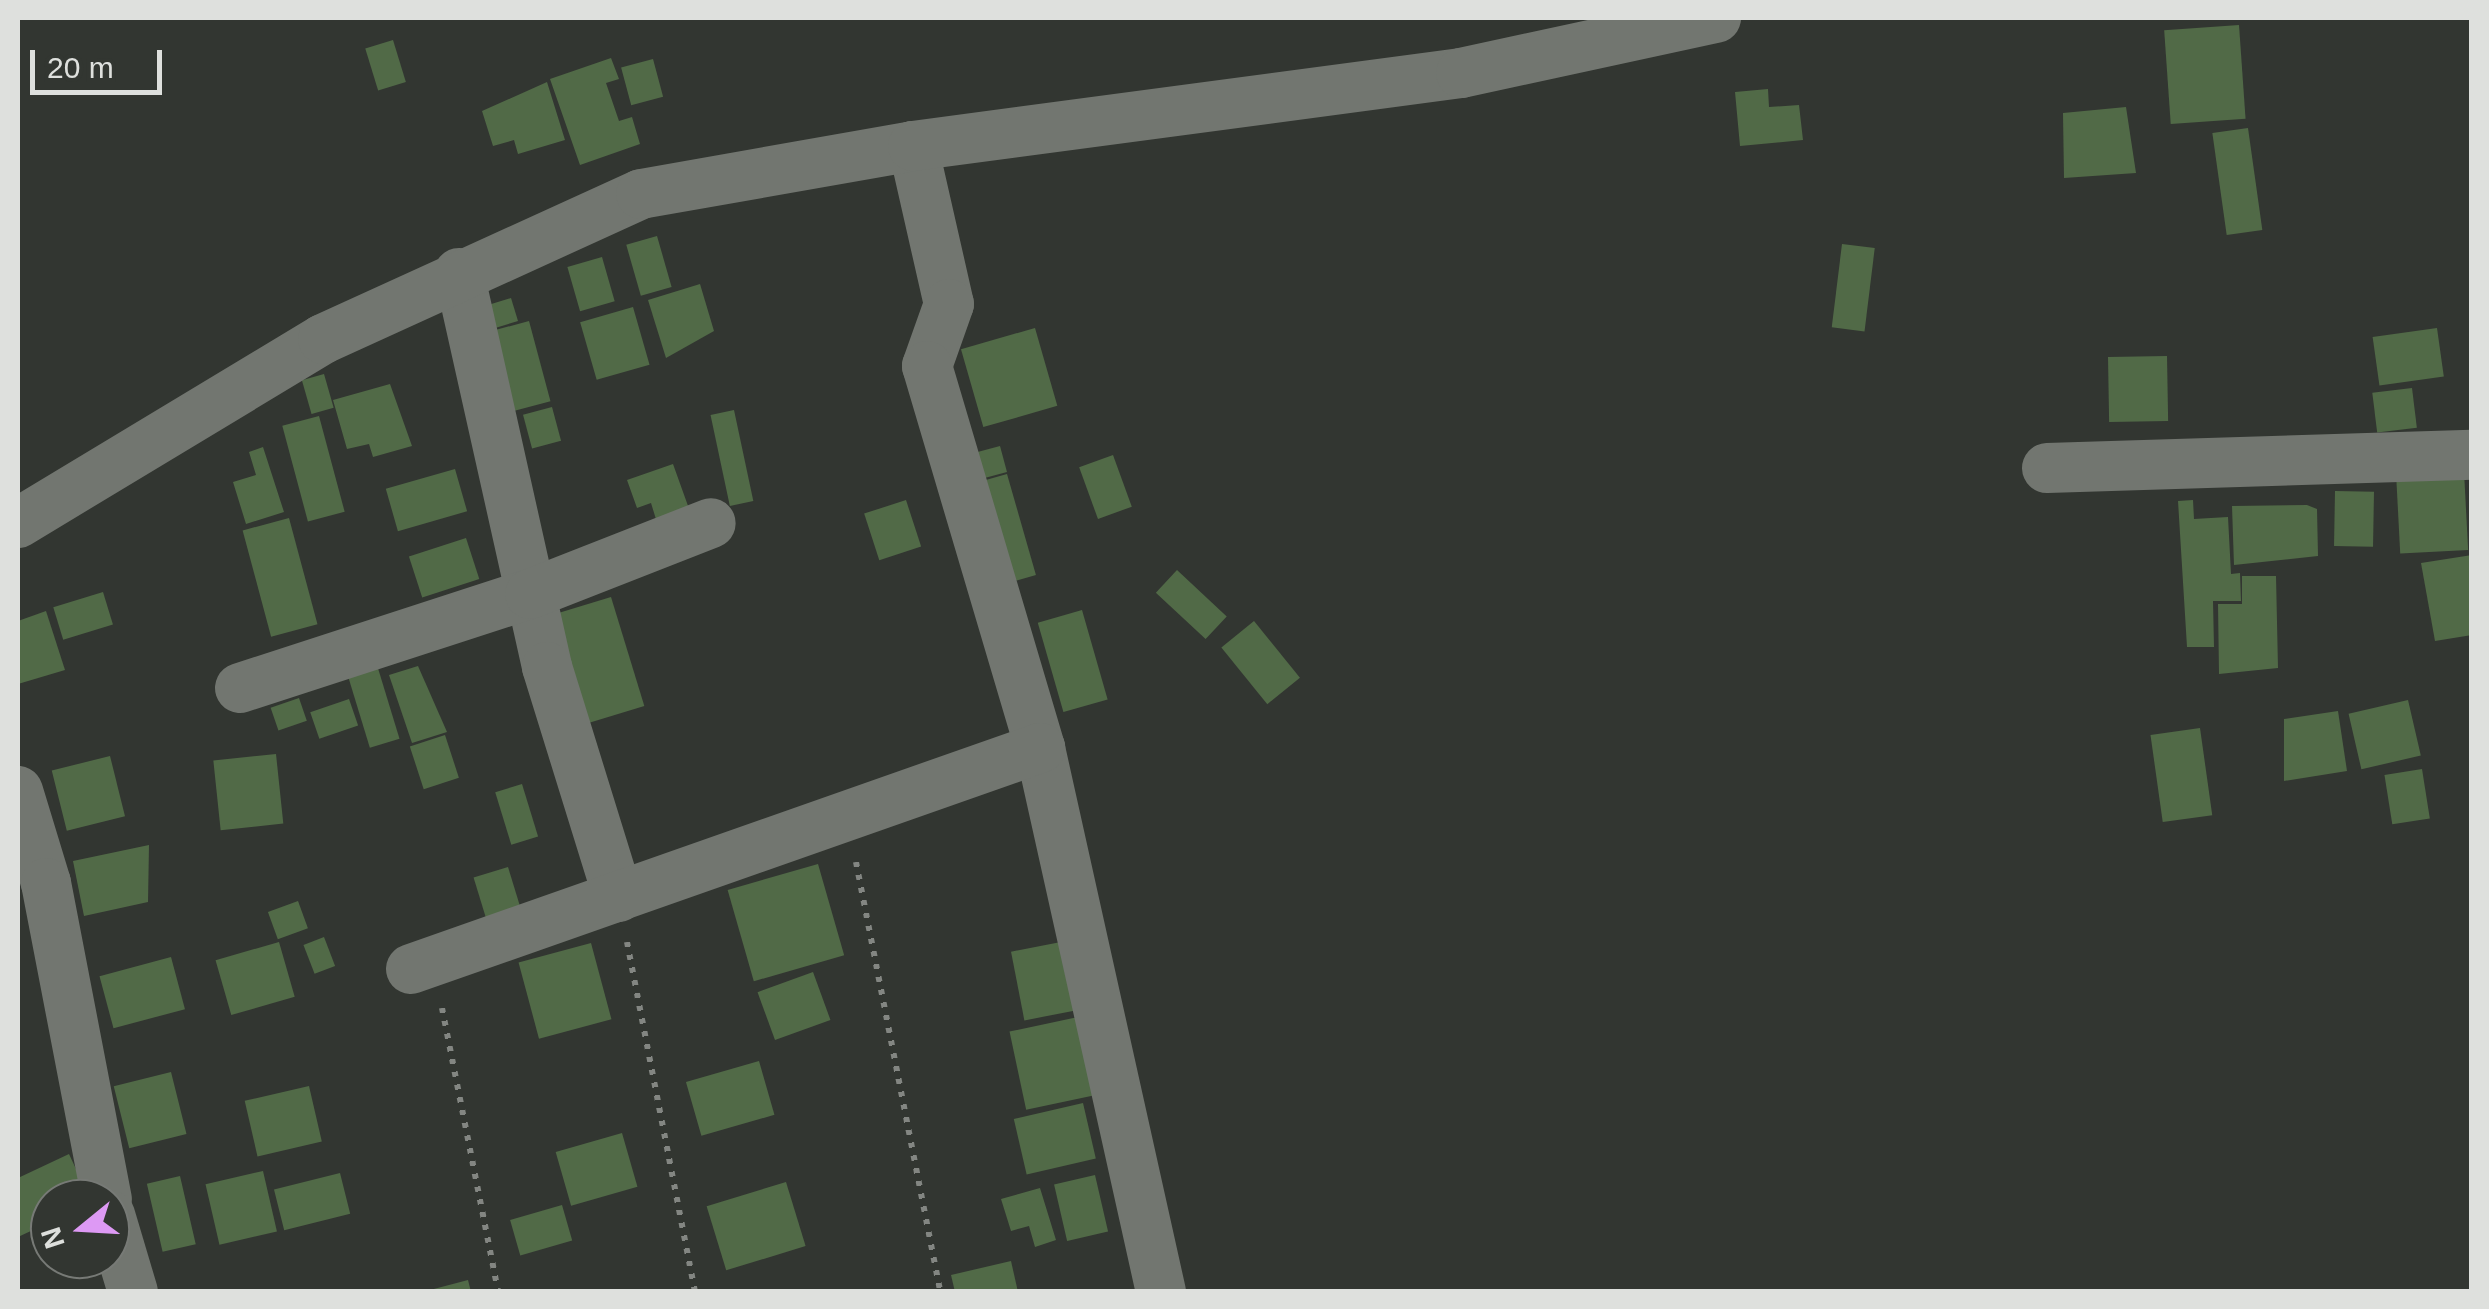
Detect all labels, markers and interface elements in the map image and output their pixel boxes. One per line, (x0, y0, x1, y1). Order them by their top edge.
scale bar (35, 30, 168, 92)
text: 20 m (47, 51, 114, 84)
north arrow (30, 1179, 130, 1279)
text: N (35, 1223, 71, 1252)

